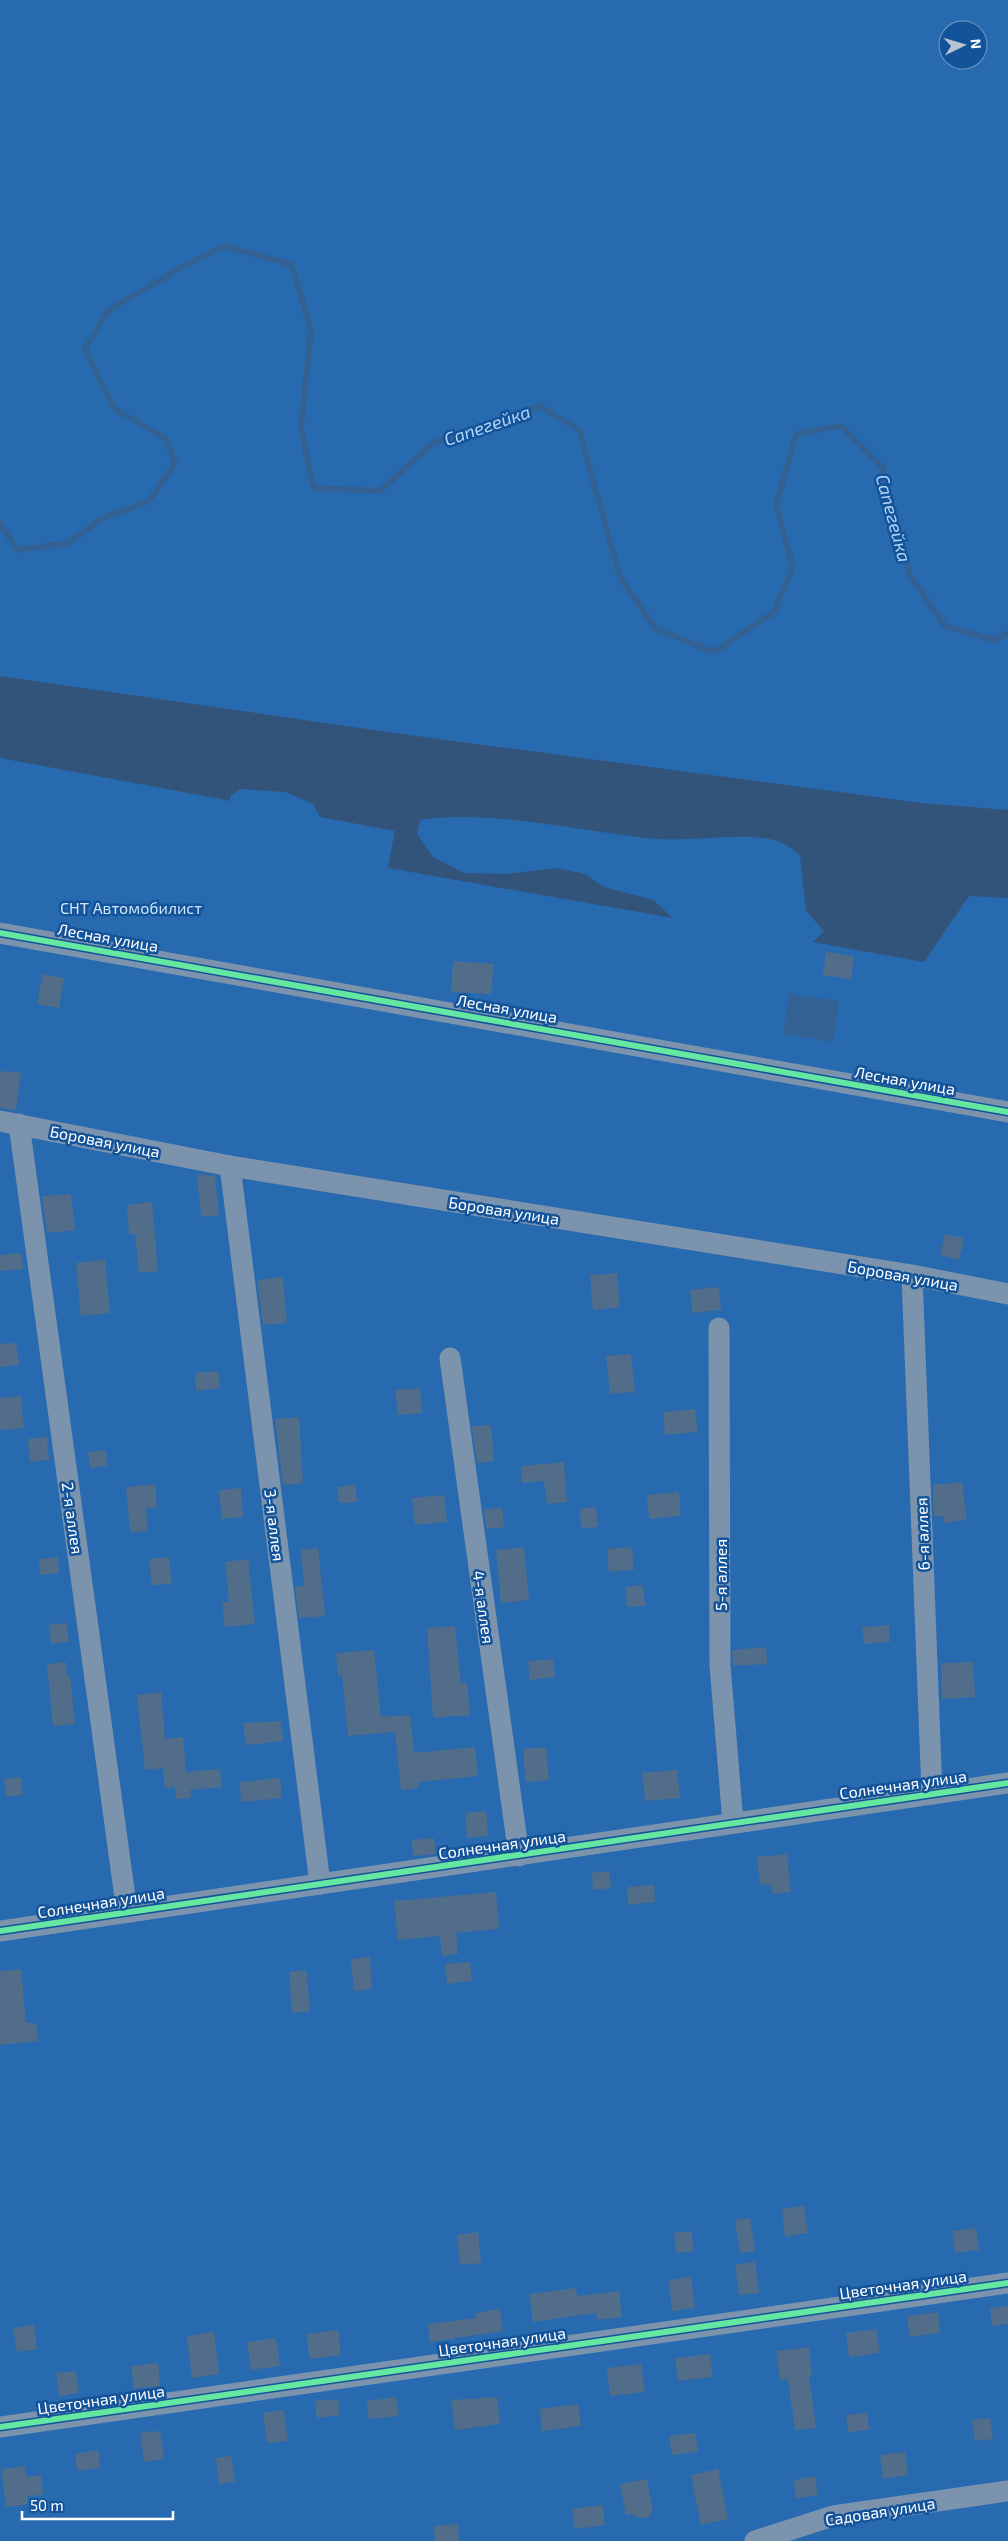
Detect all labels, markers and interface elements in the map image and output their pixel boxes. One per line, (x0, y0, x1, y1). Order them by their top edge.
north arrow (938, 20, 988, 70)
text: N (968, 38, 985, 50)
water label: Сапегейка (441, 400, 533, 450)
water label: Сапегейка (872, 472, 916, 564)
park label: СНТ Автомобилист (60, 898, 202, 917)
street label: Лесная улица (56, 919, 160, 956)
street label: Лесная улица (455, 990, 559, 1027)
street label: Лесная улица (853, 1062, 957, 1099)
street label: Боровая улица (48, 1121, 162, 1162)
street label: Боровая улица (447, 1192, 561, 1229)
street label: Боровая улица (846, 1256, 960, 1295)
street label: 2-я аллея (59, 1481, 87, 1555)
street label: 3-я аллея (261, 1488, 289, 1562)
street label: 6-я аллея (911, 1497, 933, 1571)
street label: 5-я аллея (711, 1539, 730, 1611)
street label: 4-я аллея (469, 1569, 499, 1645)
street label: Солнечная улица (838, 1766, 968, 1803)
street label: Солнечная улица (437, 1826, 567, 1863)
street label: Солнечная улица (36, 1883, 166, 1922)
street label: Цветочная улица (838, 2266, 968, 2303)
street label: Цветочная улица (437, 2323, 567, 2360)
street label: Цветочная улица (36, 2381, 166, 2418)
scale bar (22, 2488, 174, 2520)
street label: Садовая улица (824, 2493, 936, 2530)
text: 50 m (30, 2496, 64, 2514)

